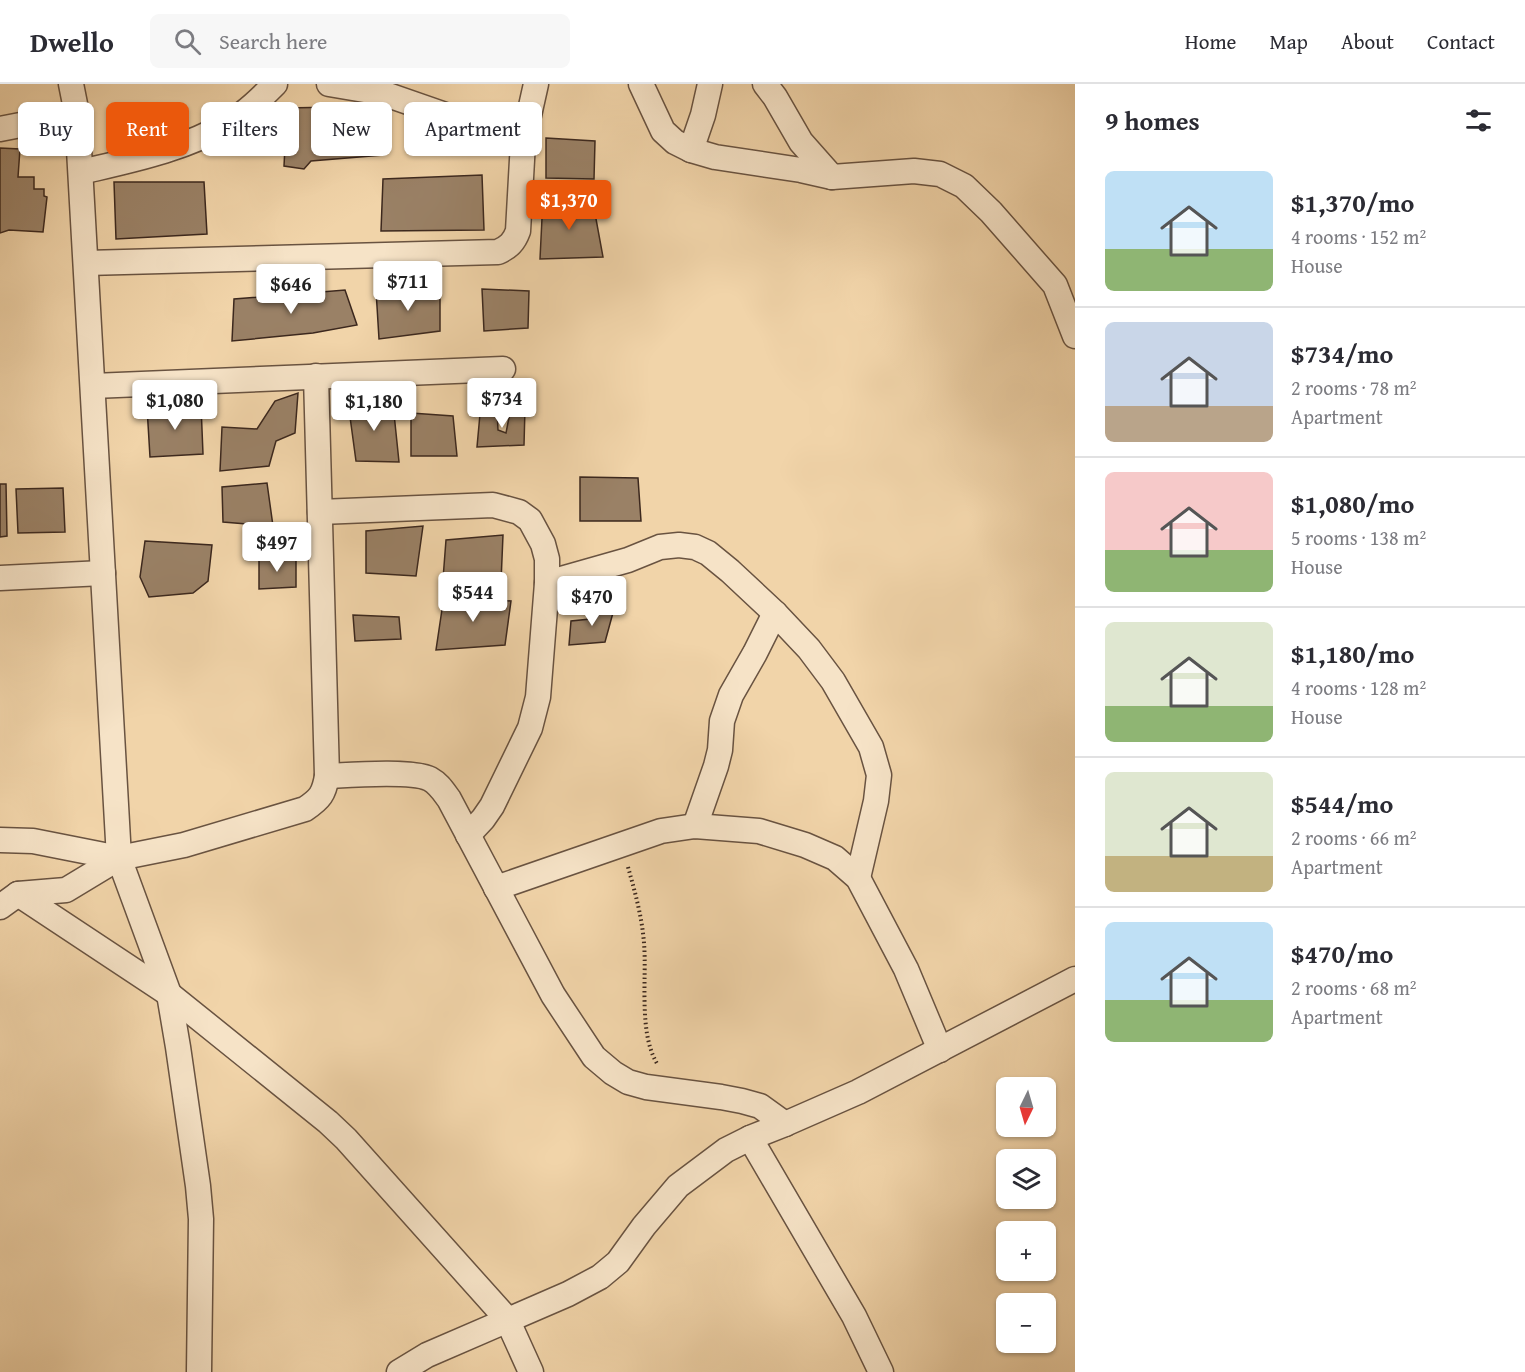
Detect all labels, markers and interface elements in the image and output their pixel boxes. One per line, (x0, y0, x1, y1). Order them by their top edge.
search box (150, 14, 570, 68)
text: Dwello (30, 21, 114, 62)
icon: search (171, 25, 204, 58)
text: Search here (219, 25, 327, 57)
text: Home (1185, 26, 1236, 57)
text: Map (1269, 26, 1308, 57)
text: About (1341, 26, 1394, 57)
text: Contact (1427, 26, 1495, 57)
text: 9 homes (1105, 101, 1200, 140)
chip: Buy (18, 102, 94, 156)
chip: Rent (106, 102, 189, 156)
chip: Filters (201, 102, 299, 156)
chip: New (311, 102, 392, 156)
chip: Apartment (404, 102, 542, 156)
icon: filters (1462, 104, 1495, 137)
pin: $1,370 (520, 180, 618, 231)
text: $1,370/mo (1291, 183, 1414, 222)
text: $1,370 (540, 185, 598, 214)
icon: home (1153, 195, 1225, 267)
text: 4 rooms · 152 m² (1291, 222, 1426, 251)
text: House (1291, 251, 1343, 280)
pin: $711 (372, 261, 444, 312)
pin: $646 (255, 264, 327, 315)
text: $711 (387, 266, 429, 295)
text: $646 (270, 269, 312, 298)
text: $734/mo (1291, 334, 1393, 373)
icon: home (1153, 346, 1225, 418)
text: 2 rooms · 78 m² (1291, 373, 1417, 402)
pin: $734 (466, 378, 538, 429)
pin: $1,080 (126, 380, 224, 431)
pin: $1,180 (325, 381, 423, 432)
text: $734 (481, 383, 523, 412)
text: $1,080 (146, 385, 204, 414)
text: $1,180 (345, 386, 403, 415)
text: Apartment (1291, 402, 1383, 431)
text: $1,080/mo (1291, 484, 1414, 523)
icon: home (1153, 496, 1225, 568)
pin: $497 (241, 522, 313, 573)
text: 5 rooms · 138 m² (1291, 523, 1426, 552)
text: $497 (256, 527, 298, 556)
text: House (1291, 552, 1343, 581)
pin: $544 (437, 572, 509, 623)
pin: $470 (556, 576, 628, 627)
text: $544 (452, 577, 494, 606)
text: $470 (571, 581, 613, 610)
text: $1,180/mo (1291, 634, 1414, 673)
icon: home (1153, 646, 1225, 718)
text: 4 rooms · 128 m² (1291, 673, 1426, 702)
text: House (1291, 702, 1343, 731)
text: $544/mo (1291, 784, 1393, 823)
icon: home (1153, 796, 1225, 868)
text: 2 rooms · 66 m² (1291, 823, 1417, 852)
text: Apartment (1291, 852, 1383, 881)
text: $470/mo (1291, 934, 1393, 973)
icon: home (1153, 946, 1225, 1018)
text: 2 rooms · 68 m² (1291, 973, 1417, 1002)
text: Apartment (1291, 1002, 1383, 1031)
north arrow (996, 1077, 1056, 1137)
map controls (996, 1077, 1056, 1353)
button: layers (996, 1149, 1056, 1209)
button: + (996, 1221, 1056, 1281)
button: − (996, 1293, 1056, 1353)

